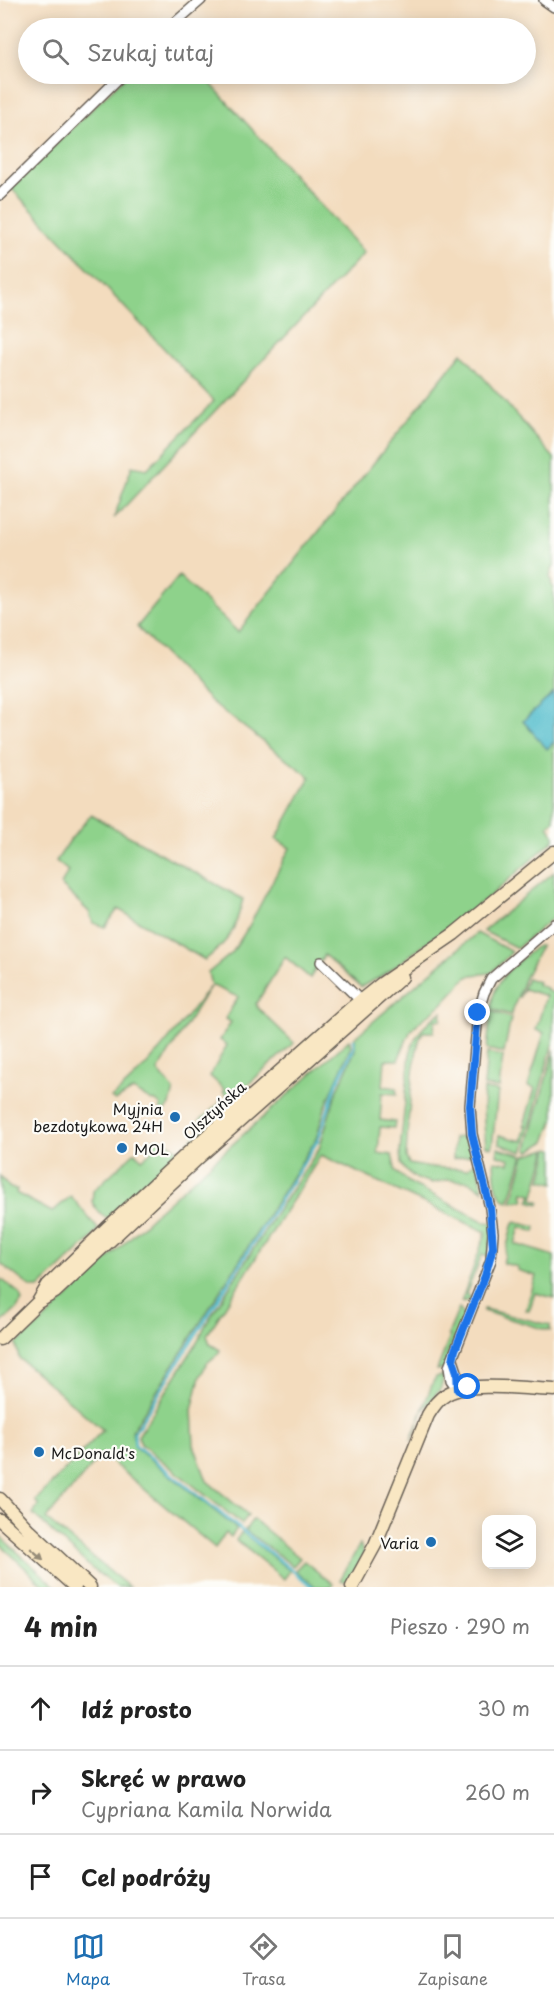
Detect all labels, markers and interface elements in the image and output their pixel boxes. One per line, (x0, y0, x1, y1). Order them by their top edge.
search box (18, 18, 536, 84)
icon: search (39, 35, 72, 68)
text: Szukaj tutaj (87, 35, 214, 68)
route end (464, 999, 490, 1025)
street label: Olsztyńska (177, 1075, 251, 1145)
place label: Myjnia bezdotykowa 24H (33, 1097, 164, 1137)
marker: Myjnia bezdotykowa 24H (168, 1110, 182, 1124)
place label: MOL (134, 1137, 169, 1160)
marker: MOL (115, 1141, 129, 1155)
route start (454, 1373, 480, 1399)
place label: McDonald's (51, 1441, 135, 1464)
marker: McDonald's (32, 1445, 46, 1459)
map controls (482, 1515, 536, 1569)
button: layers (482, 1515, 536, 1569)
place label: Varia (380, 1531, 420, 1554)
marker: Varia (424, 1535, 438, 1549)
one-way arrow (29, 1547, 44, 1560)
text: 4 min (24, 1607, 98, 1646)
text: Pieszo · 290 m (390, 1611, 530, 1641)
icon: ahead (24, 1692, 57, 1725)
text: Idź prosto (81, 1692, 192, 1725)
text: 30 m (477, 1693, 530, 1723)
text: Skręć w prawo (81, 1761, 246, 1794)
icon: right (24, 1776, 57, 1809)
text: 260 m (465, 1777, 530, 1807)
text: Cypriana Kamila Norwida (81, 1794, 332, 1824)
icon: arrive (24, 1860, 57, 1893)
text: Cel podróży (81, 1860, 211, 1893)
tab: Mapa (66, 1930, 110, 1990)
tab: Trasa (242, 1930, 285, 1990)
tab: Zapisane (417, 1930, 488, 1990)

